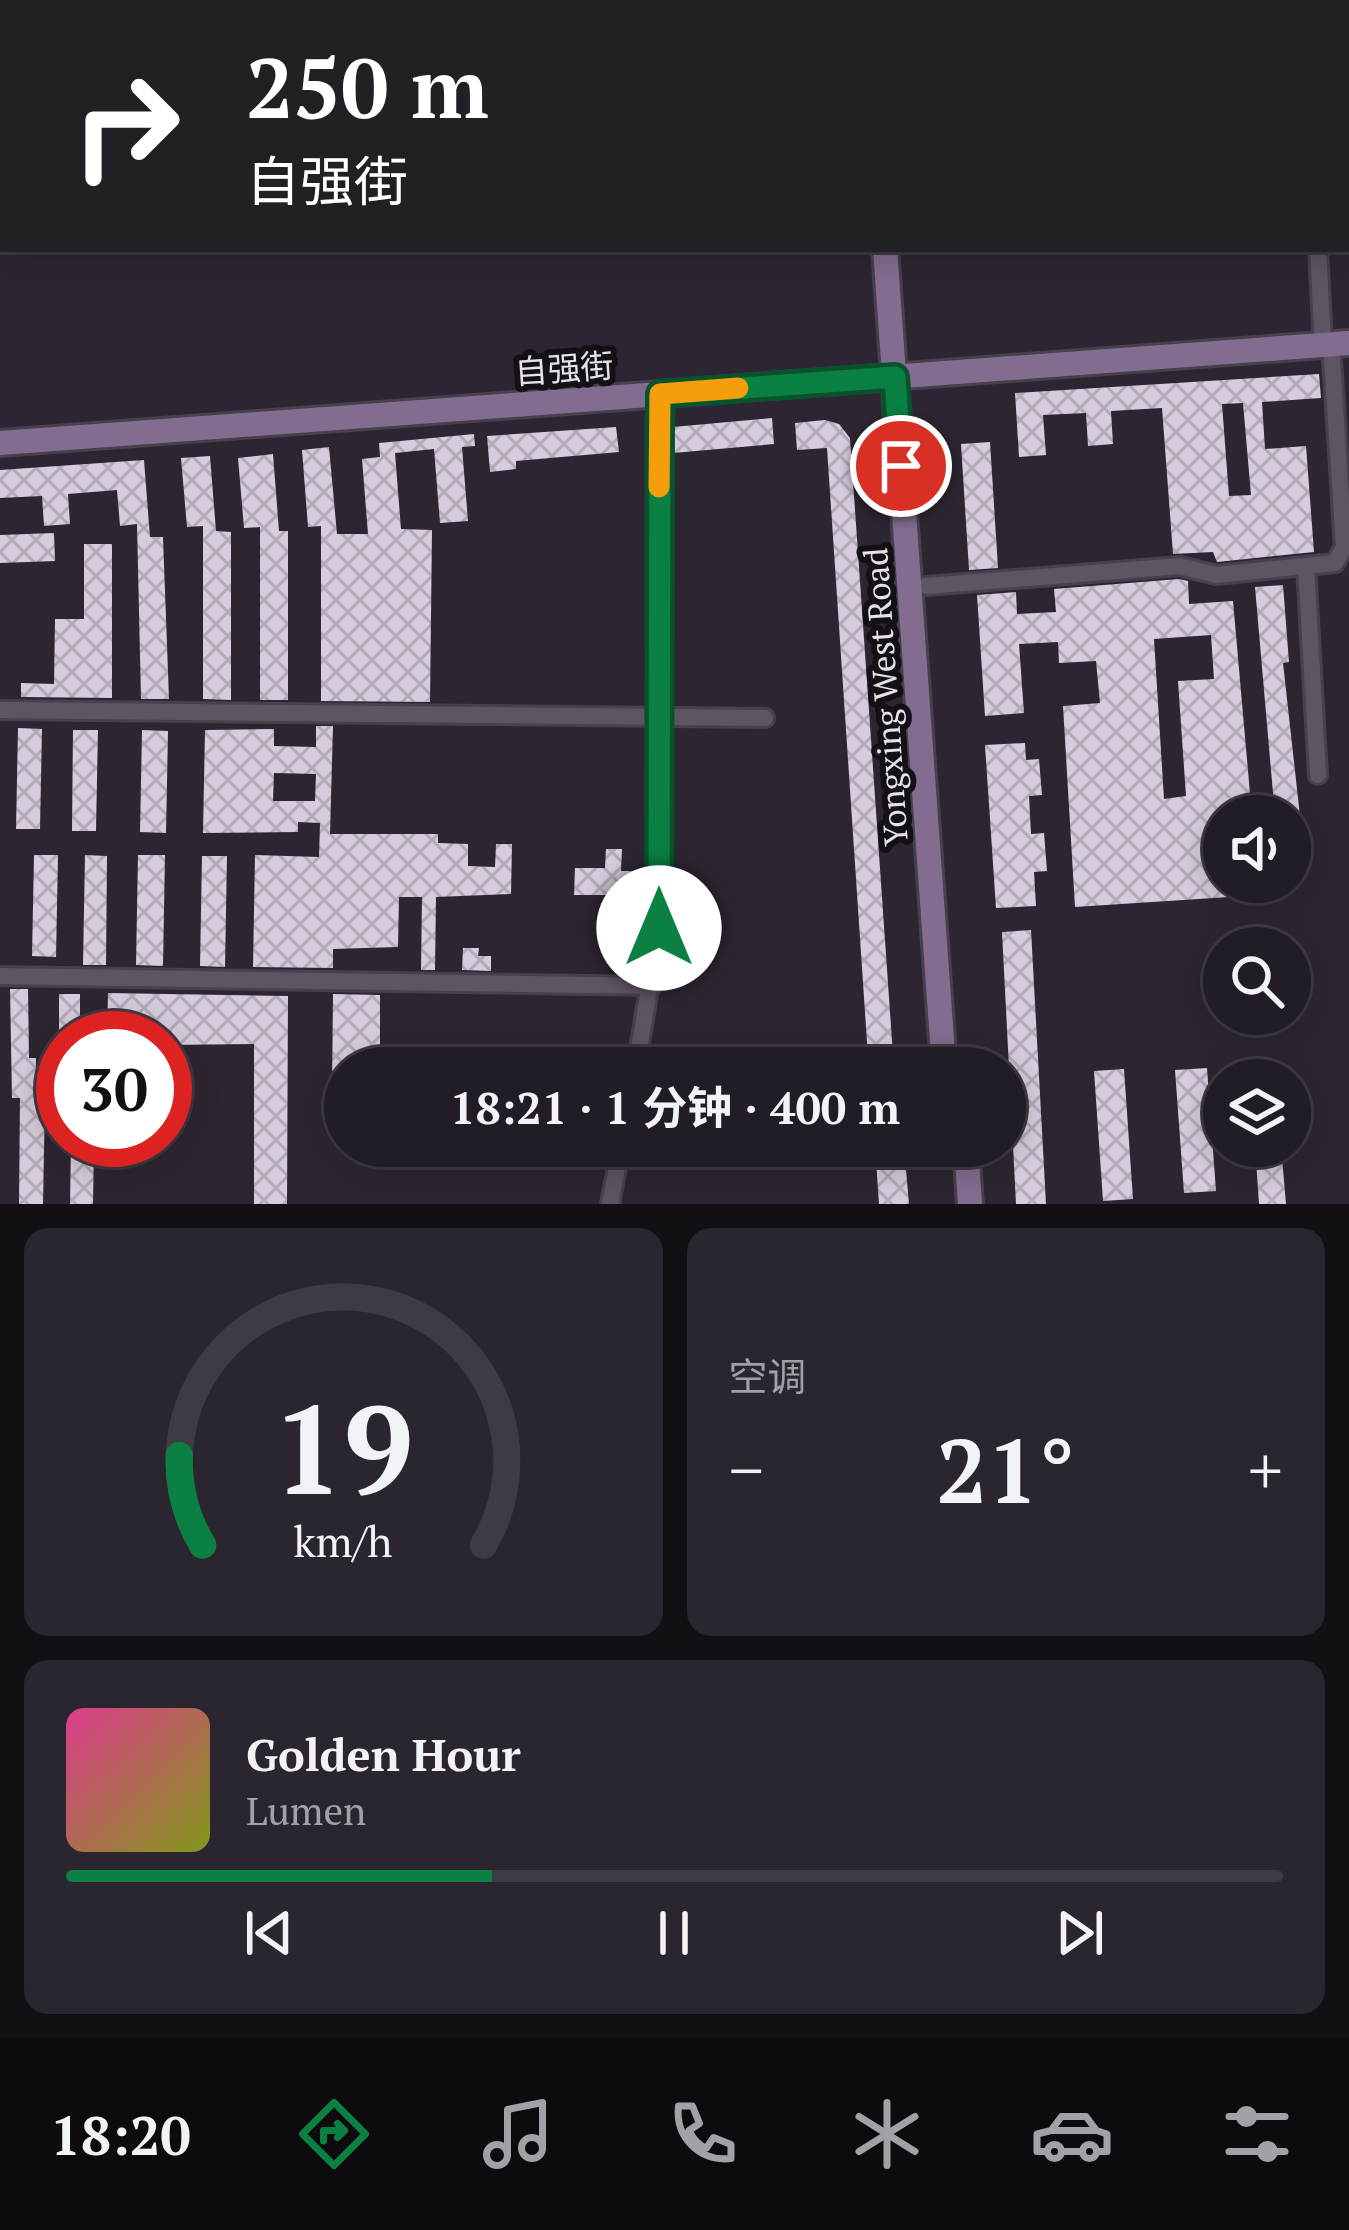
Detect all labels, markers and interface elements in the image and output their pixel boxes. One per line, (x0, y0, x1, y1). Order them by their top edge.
text: 250 m (246, 31, 489, 142)
icon: right (48, 48, 204, 204)
text: 自强街 (246, 145, 408, 216)
street label: 自强街 (513, 343, 615, 393)
pin (850, 415, 952, 517)
icon: arrive (868, 433, 934, 499)
street label: Yongxing West Road (853, 546, 917, 848)
map controls (1203, 795, 1311, 1167)
button: sound (1203, 795, 1311, 903)
position arrow (596, 865, 722, 991)
button: search (1203, 927, 1311, 1035)
speed limit sign: 30 (36, 1011, 192, 1167)
button: layers (1203, 1059, 1311, 1167)
text: 18:21 · 1 分钟 · 400 m (450, 1077, 900, 1137)
text: 空调 (729, 1350, 807, 1402)
text: 19 (273, 1364, 414, 1530)
text: 21° (936, 1409, 1075, 1529)
text: − (729, 1425, 764, 1513)
text: + (1248, 1425, 1283, 1513)
text: km/h (294, 1512, 393, 1569)
text: Golden Hour (246, 1724, 521, 1784)
text: Lumen (246, 1784, 366, 1836)
icon: previous (236, 1900, 302, 1966)
icon: pause (641, 1900, 707, 1966)
icon: next (1047, 1900, 1113, 1966)
icon: directions (292, 2092, 376, 2176)
icon: music (476, 2092, 560, 2176)
icon: phone (661, 2092, 745, 2176)
icon: climate (845, 2092, 929, 2176)
icon: car (1030, 2092, 1114, 2176)
icon: filters (1215, 2092, 1299, 2176)
text: 18:20 (50, 2099, 191, 2170)

